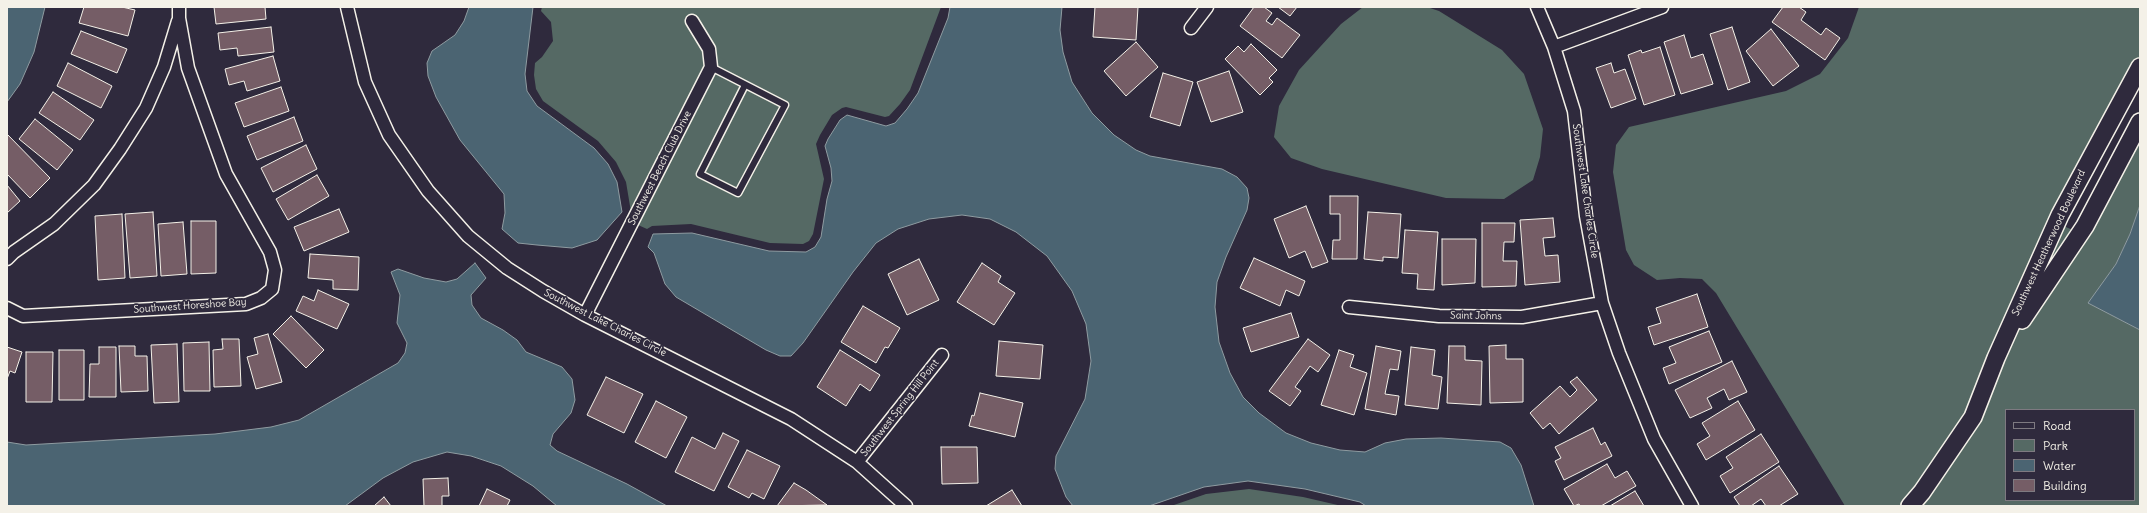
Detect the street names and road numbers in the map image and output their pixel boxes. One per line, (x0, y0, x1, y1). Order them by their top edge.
street label: Southwest Beach Club Drive (626, 109, 694, 227)
street label: Southwest Lake Charles Circle (1570, 123, 1600, 259)
street label: Southwest Heatherwood Boulevard (2010, 168, 2088, 318)
street label: Southwest Lake Charles Circle (542, 287, 668, 359)
street label: Southwest Horeshoe Bay (133, 296, 247, 316)
street label: Saint Johns (1450, 310, 1502, 322)
street label: Southwest Spring Hill Point (858, 357, 942, 459)

